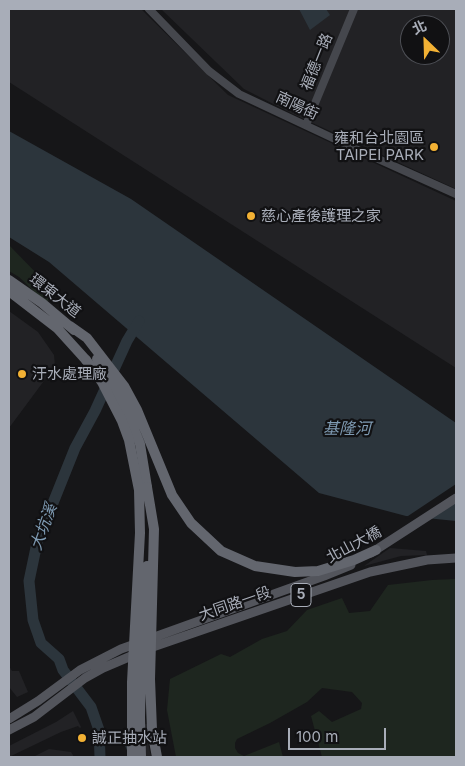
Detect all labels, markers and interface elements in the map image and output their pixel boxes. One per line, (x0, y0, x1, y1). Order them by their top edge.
north arrow (400, 15, 450, 65)
text: 北 (409, 16, 429, 37)
street label: 福德一路 (297, 31, 337, 93)
street label: 南陽街 (273, 88, 321, 124)
place label: 雍和台北園區 TAIPEI PARK (334, 129, 424, 164)
marker: 雍和台北園區 TAIPEI PARK (428, 141, 440, 153)
place label: 慈心產後護理之家 (261, 207, 381, 225)
marker: 慈心產後護理之家 (245, 210, 257, 222)
street label: 環東大道 (26, 270, 84, 322)
place label: 汙水處理廠 (32, 365, 107, 383)
marker: 汙水處理廠 (16, 368, 28, 380)
water label: 基隆河 (323, 419, 371, 439)
water label: 大坑溪 (27, 501, 61, 553)
street label: 北山大橋 (323, 523, 385, 567)
street label: 大同路一段 (197, 583, 273, 625)
road number: 5 (291, 584, 311, 606)
scale bar (290, 718, 388, 750)
text: 100 m (296, 727, 338, 746)
place label: 誠正抽水站 (92, 729, 167, 747)
marker: 誠正抽水站 (76, 732, 88, 744)

